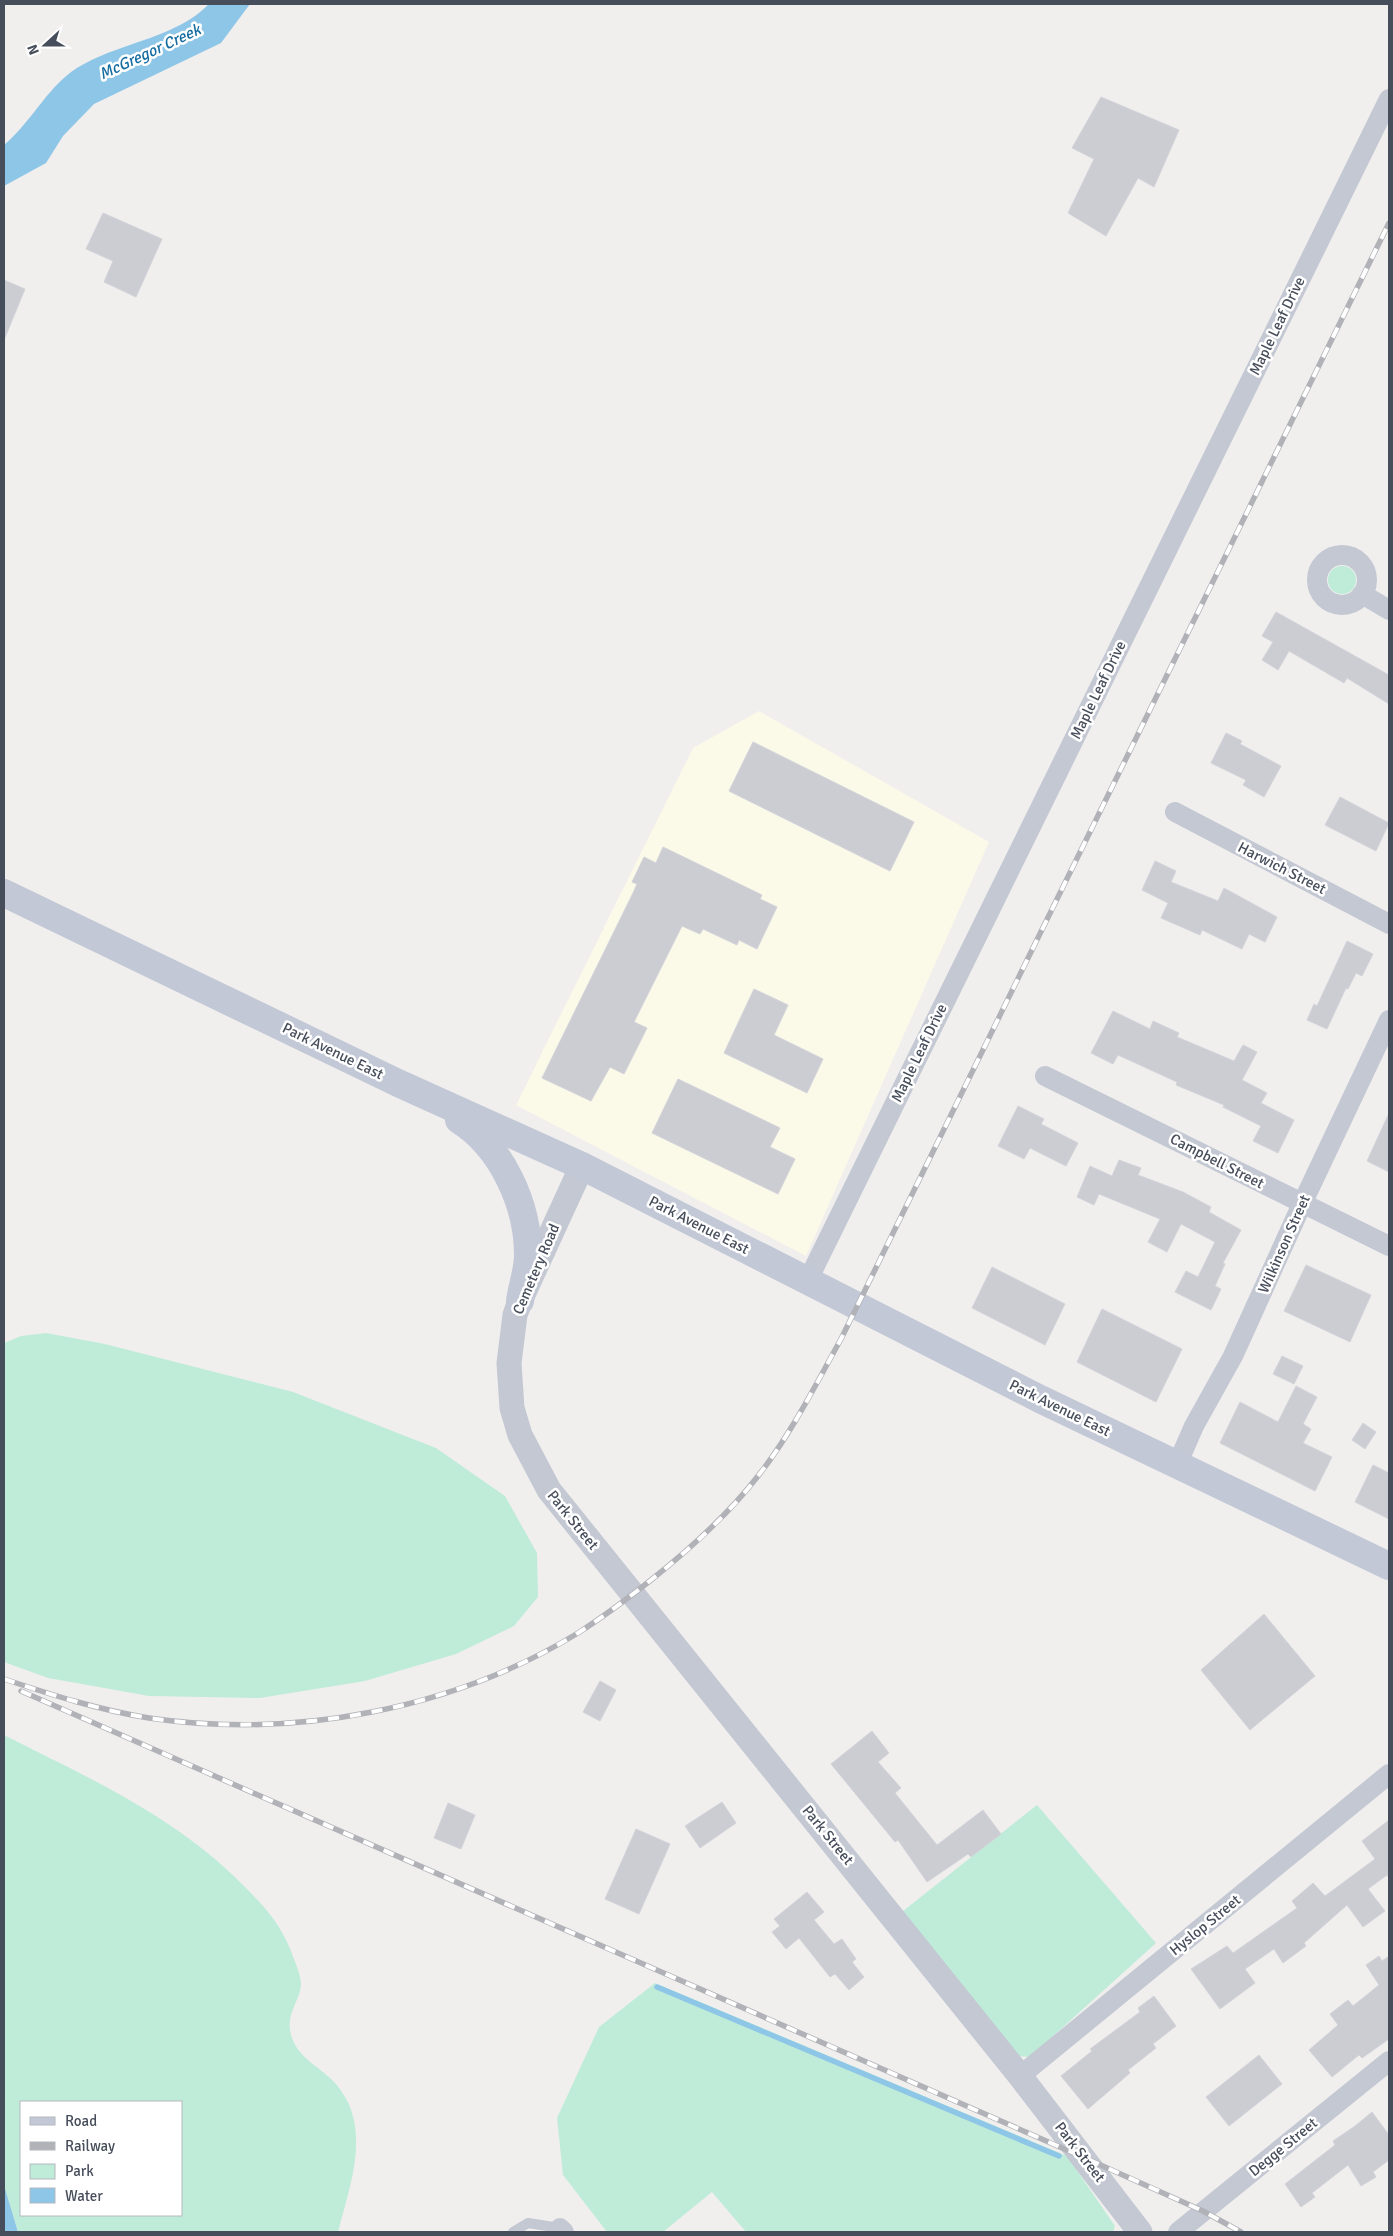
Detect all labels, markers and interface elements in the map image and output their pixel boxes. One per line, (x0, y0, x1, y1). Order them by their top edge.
water label: McGregor Creek (96, 19, 206, 84)
north arrow (20, 20, 70, 70)
text: N (24, 42, 43, 57)
street label: Maple Leaf Drive (1245, 274, 1309, 378)
street label: Maple Leaf Drive (1066, 638, 1130, 742)
street label: Harwich Street (1235, 838, 1329, 898)
street label: Maple Leaf Drive (887, 1001, 951, 1105)
street label: Park Avenue East (280, 1019, 386, 1083)
street label: Campbell Street (1167, 1130, 1267, 1192)
street label: Park Avenue East (646, 1192, 752, 1258)
street label: Wilkinson Street (1254, 1192, 1314, 1296)
street label: Cemetery Road (509, 1221, 563, 1317)
street label: Park Avenue East (1007, 1376, 1113, 1440)
street label: Park Street (544, 1487, 602, 1553)
street label: Park Street (799, 1802, 857, 1868)
street label: Hyslop Street (1166, 1891, 1244, 1959)
legend (20, 2101, 182, 2216)
text: Road (65, 2112, 97, 2130)
street label: Degge Street (1245, 2114, 1321, 2180)
street label: Park Street (1051, 2118, 1109, 2186)
text: Railway (65, 2137, 115, 2155)
text: Park (65, 2162, 94, 2180)
text: Water (65, 2187, 103, 2205)

